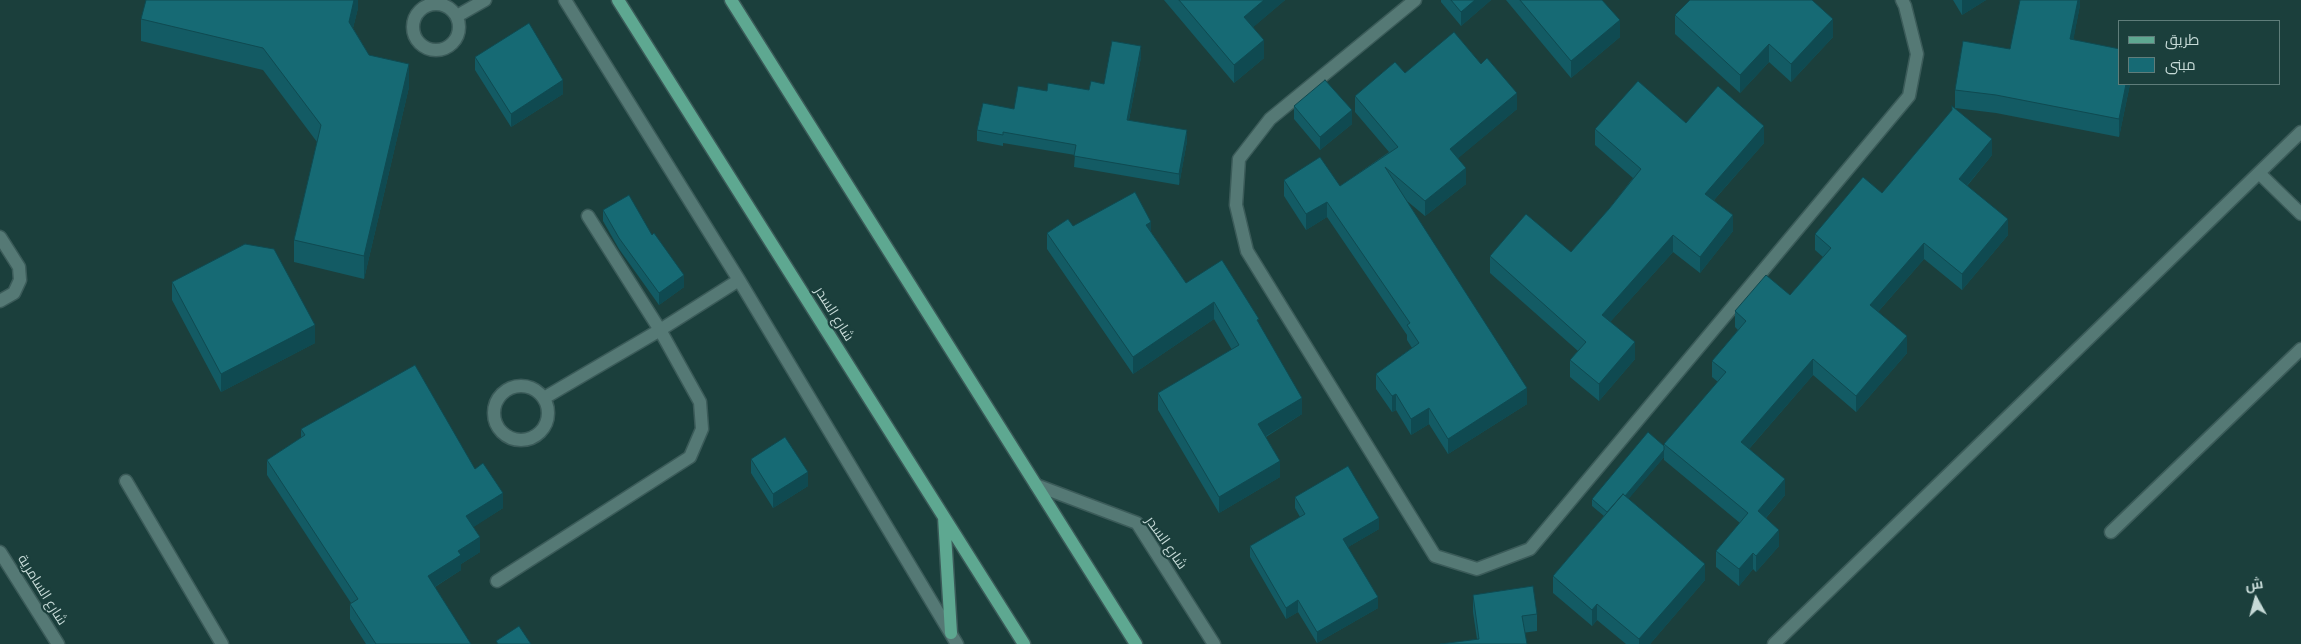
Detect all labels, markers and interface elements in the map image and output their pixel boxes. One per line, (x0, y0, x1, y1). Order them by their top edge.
legend (2118, 20, 2281, 85)
text: طريق (2165, 30, 2199, 49)
text: مبنى (2165, 55, 2196, 74)
street label: شارع السدر (811, 284, 857, 344)
street label: شارع السدر (1142, 513, 1190, 573)
street label: شارع السامرية (14, 552, 70, 628)
north arrow (2231, 574, 2281, 624)
text: ش (2244, 574, 2264, 594)

